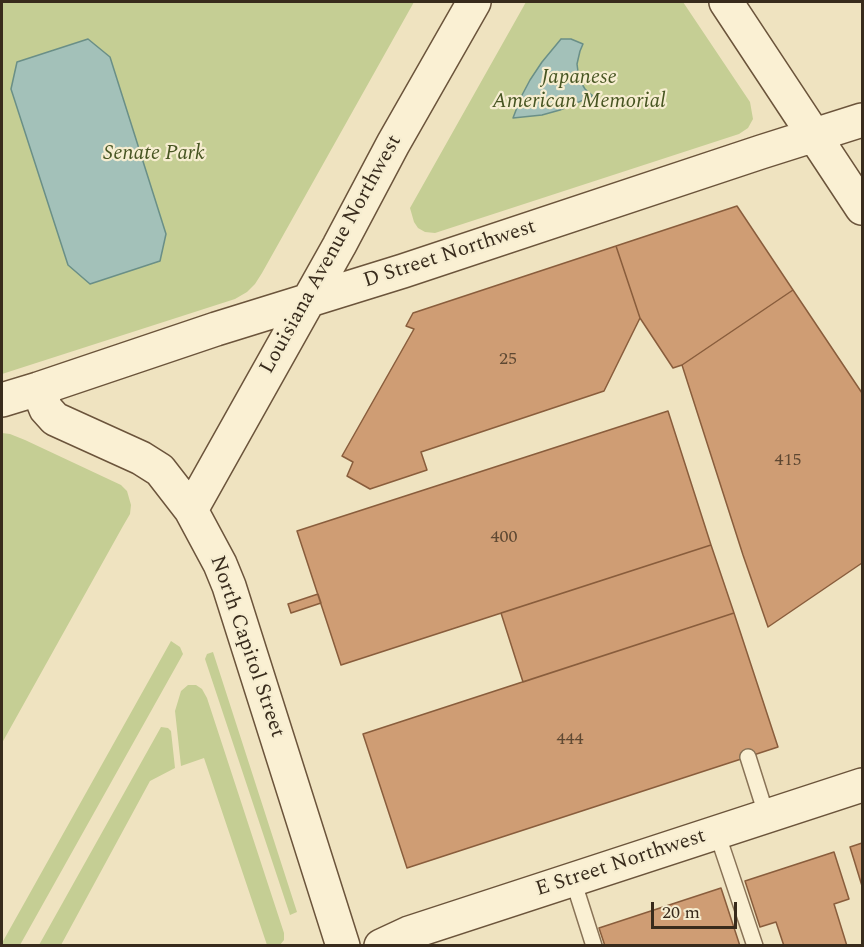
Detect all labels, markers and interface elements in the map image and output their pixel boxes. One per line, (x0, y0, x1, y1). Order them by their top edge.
park label: Japanese American Memorial (492, 66, 666, 116)
street label: Louisiana Avenue Northwest (256, 131, 408, 379)
park label: Senate Park (103, 142, 205, 168)
street label: D Street Northwest (360, 215, 540, 295)
house number: 25 (499, 349, 517, 371)
house number: 415 (775, 450, 801, 472)
house number: 400 (491, 527, 517, 549)
street label: North Capitol Street (203, 553, 289, 741)
house number: 444 (557, 729, 583, 751)
street label: E Street Northwest (533, 825, 709, 903)
scale bar (654, 890, 740, 928)
text: 20 m (662, 899, 700, 926)

